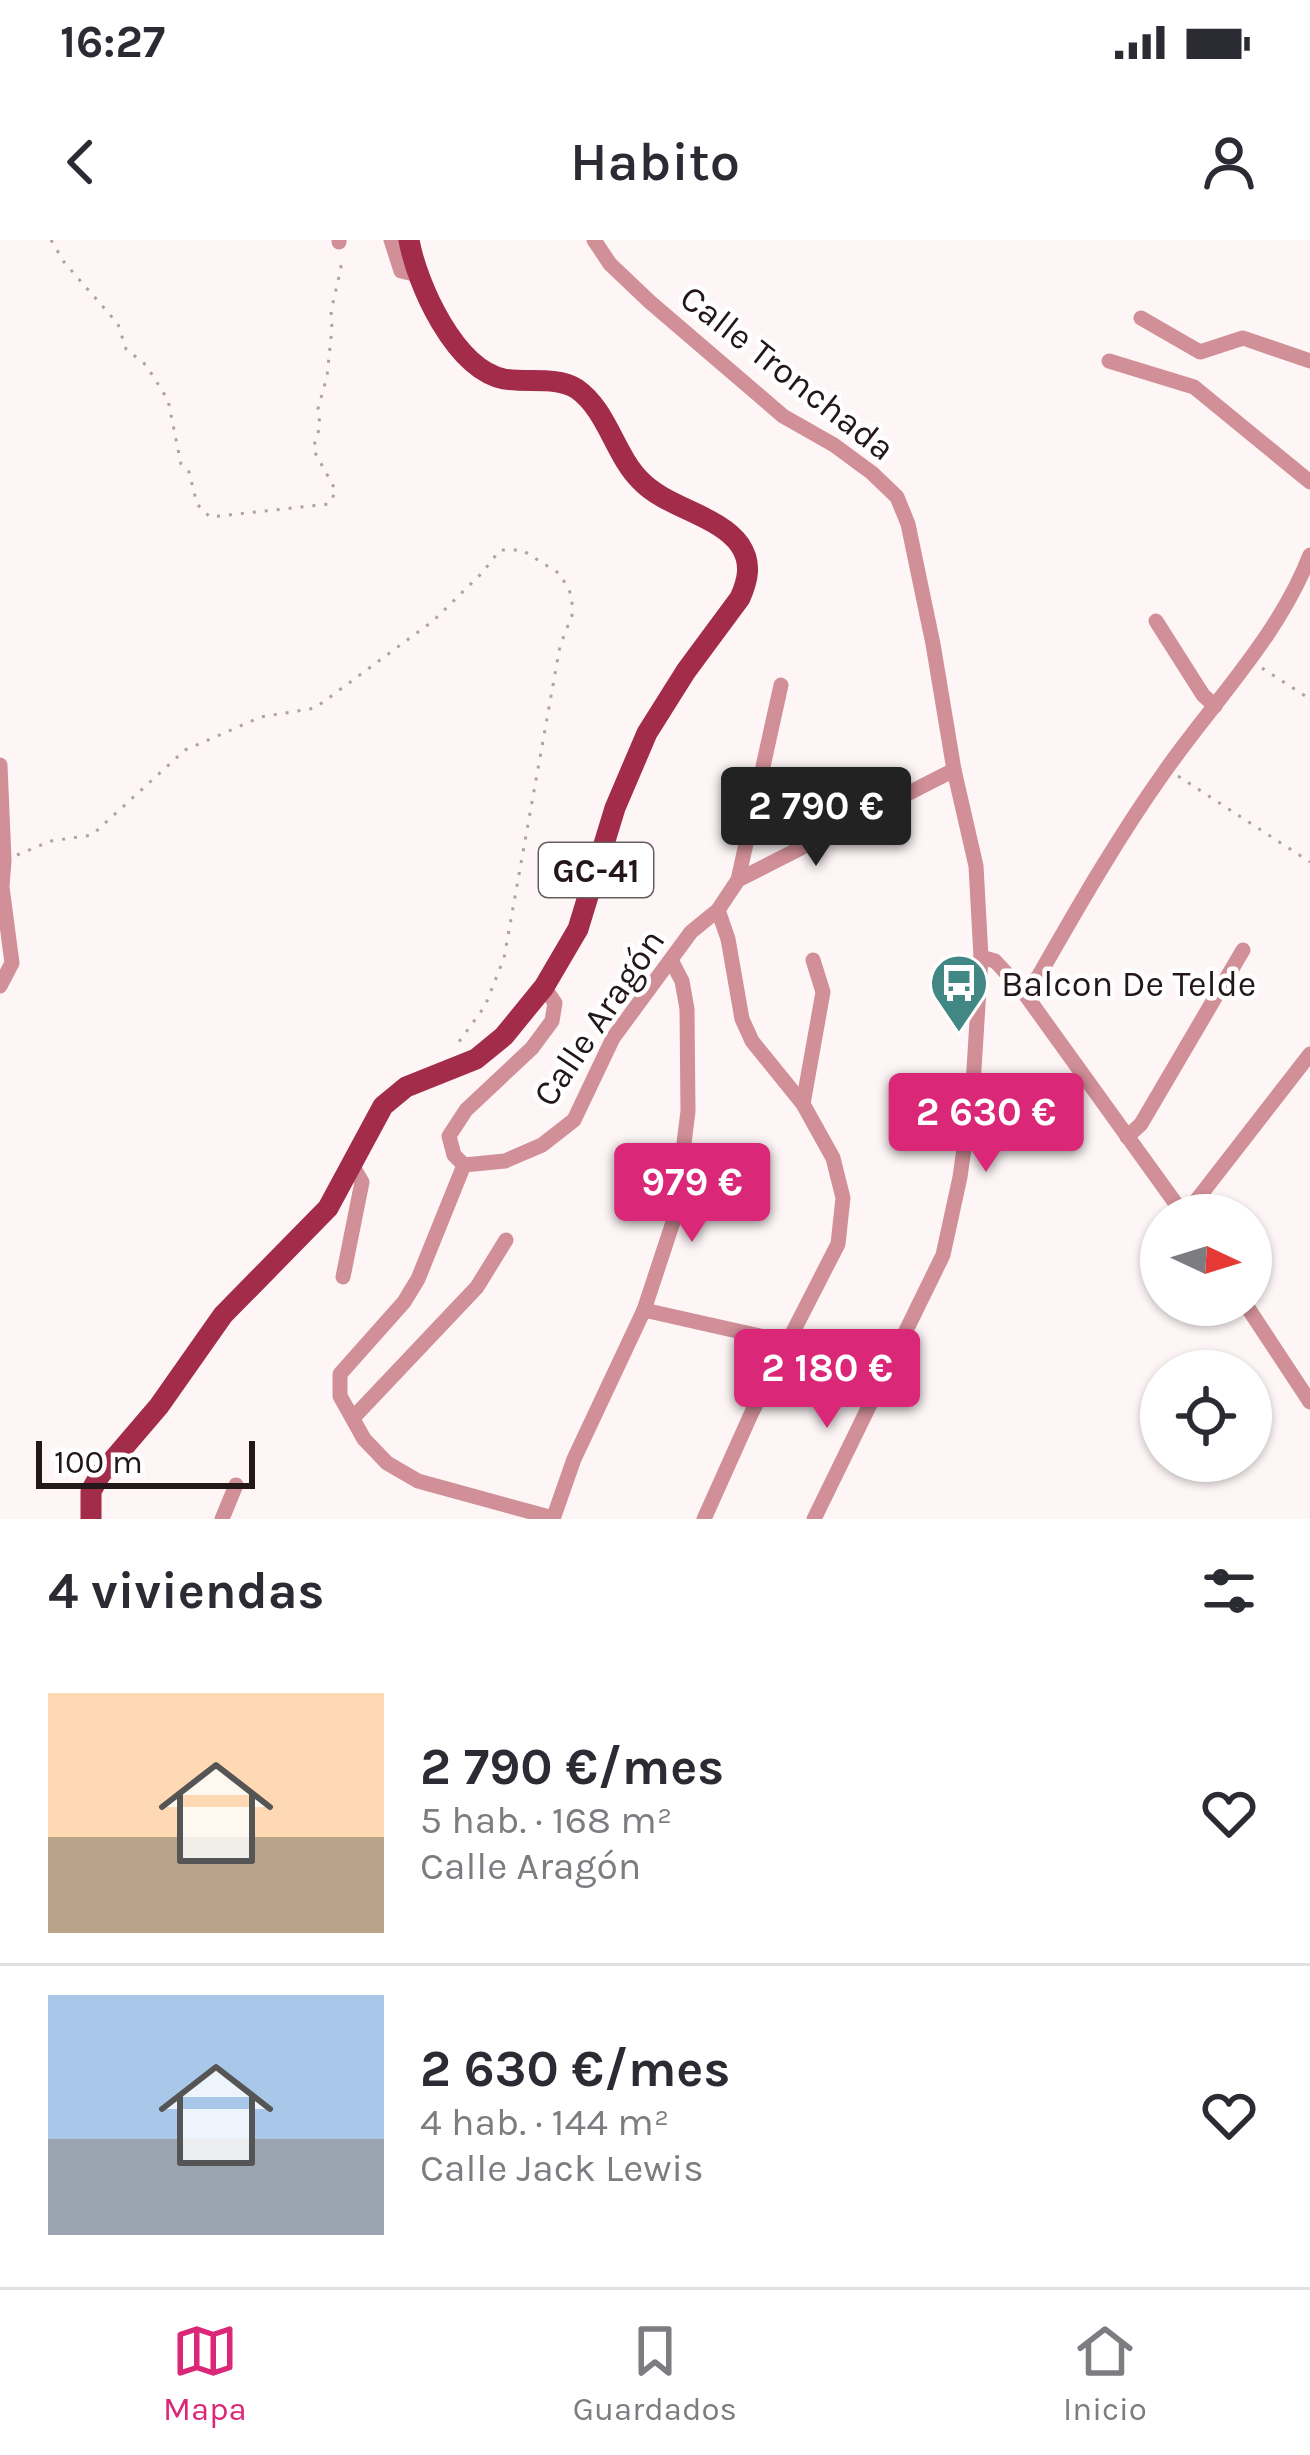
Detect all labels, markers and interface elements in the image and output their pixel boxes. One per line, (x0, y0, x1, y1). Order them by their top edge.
text: 16:27 (60, 16, 165, 68)
icon: back (48, 129, 114, 195)
icon: person (1196, 129, 1262, 195)
text: Habito (570, 130, 740, 194)
street label: Calle Tronchada (672, 276, 903, 469)
pin: 2 790 € (705, 767, 927, 869)
text: 2 790 € (748, 783, 884, 829)
road number: GC-41 (539, 843, 653, 897)
street label: Calle Aragón (524, 921, 673, 1114)
bus stop icon: Balcon De Telde (928, 952, 990, 1034)
place label: Balcon De Telde (1001, 963, 1256, 1005)
pin: 2 630 € (875, 1073, 1097, 1175)
text: 2 630 € (916, 1089, 1056, 1135)
pin: 979 € (608, 1143, 776, 1245)
text: 979 € (641, 1159, 743, 1205)
north arrow (1140, 1194, 1272, 1326)
map controls (1140, 1194, 1272, 1482)
pin: 2 180 € (716, 1329, 938, 1431)
text: 2 180 € (761, 1345, 893, 1391)
button: locate (1140, 1350, 1272, 1482)
scale bar (36, 1435, 255, 1488)
text: 100 m (54, 1443, 143, 1481)
icon: filters (1196, 1558, 1262, 1624)
text: 4 viviendas (48, 1561, 325, 1621)
text: 2 790 €/mes (420, 1737, 724, 1797)
icon: home (144, 1741, 288, 1885)
icon: heart (1196, 1780, 1262, 1846)
text: 5 hab. · 168 m² (420, 1797, 672, 1843)
text: Calle Aragón (420, 1843, 641, 1889)
text: 2 630 €/mes (420, 2039, 730, 2099)
icon: home (144, 2043, 288, 2187)
icon: heart (1196, 2082, 1262, 2148)
text: 4 hab. · 144 m² (420, 2099, 669, 2145)
text: Calle Jack Lewis (420, 2145, 704, 2191)
tab: Mapa (163, 2318, 247, 2428)
tab: Guardados (573, 2318, 737, 2428)
tab: Inicio (1063, 2318, 1147, 2428)

